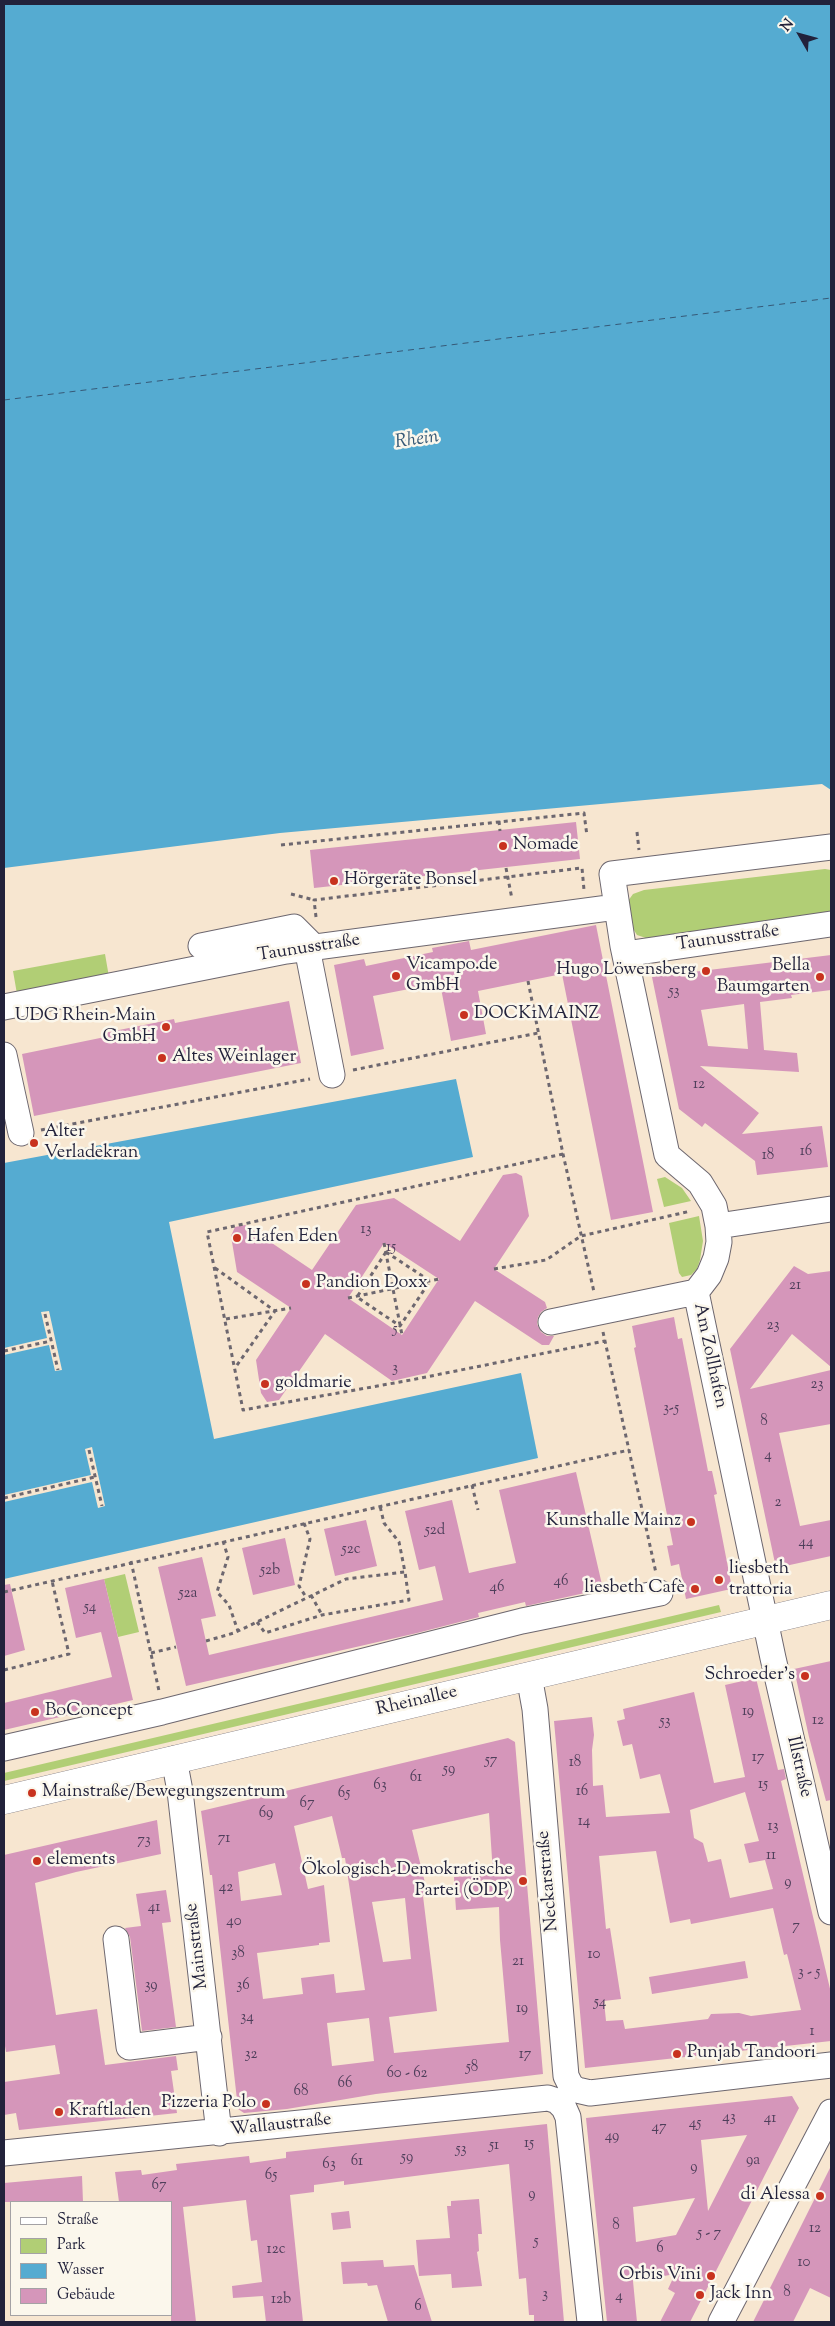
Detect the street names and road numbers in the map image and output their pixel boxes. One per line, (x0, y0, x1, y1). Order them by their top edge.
street label: Taunusstraße (675, 921, 781, 957)
street label: Taunusstraße (256, 930, 362, 968)
street label: Am Zollhafen (687, 1301, 731, 1411)
street label: Rheinallee (374, 1682, 460, 1722)
street label: Illstraße (780, 1734, 816, 1800)
street label: Neckarstraße (534, 1830, 564, 1932)
street label: Mainstraße (182, 1902, 214, 1990)
street label: Wallaustraße (229, 2110, 333, 2142)

